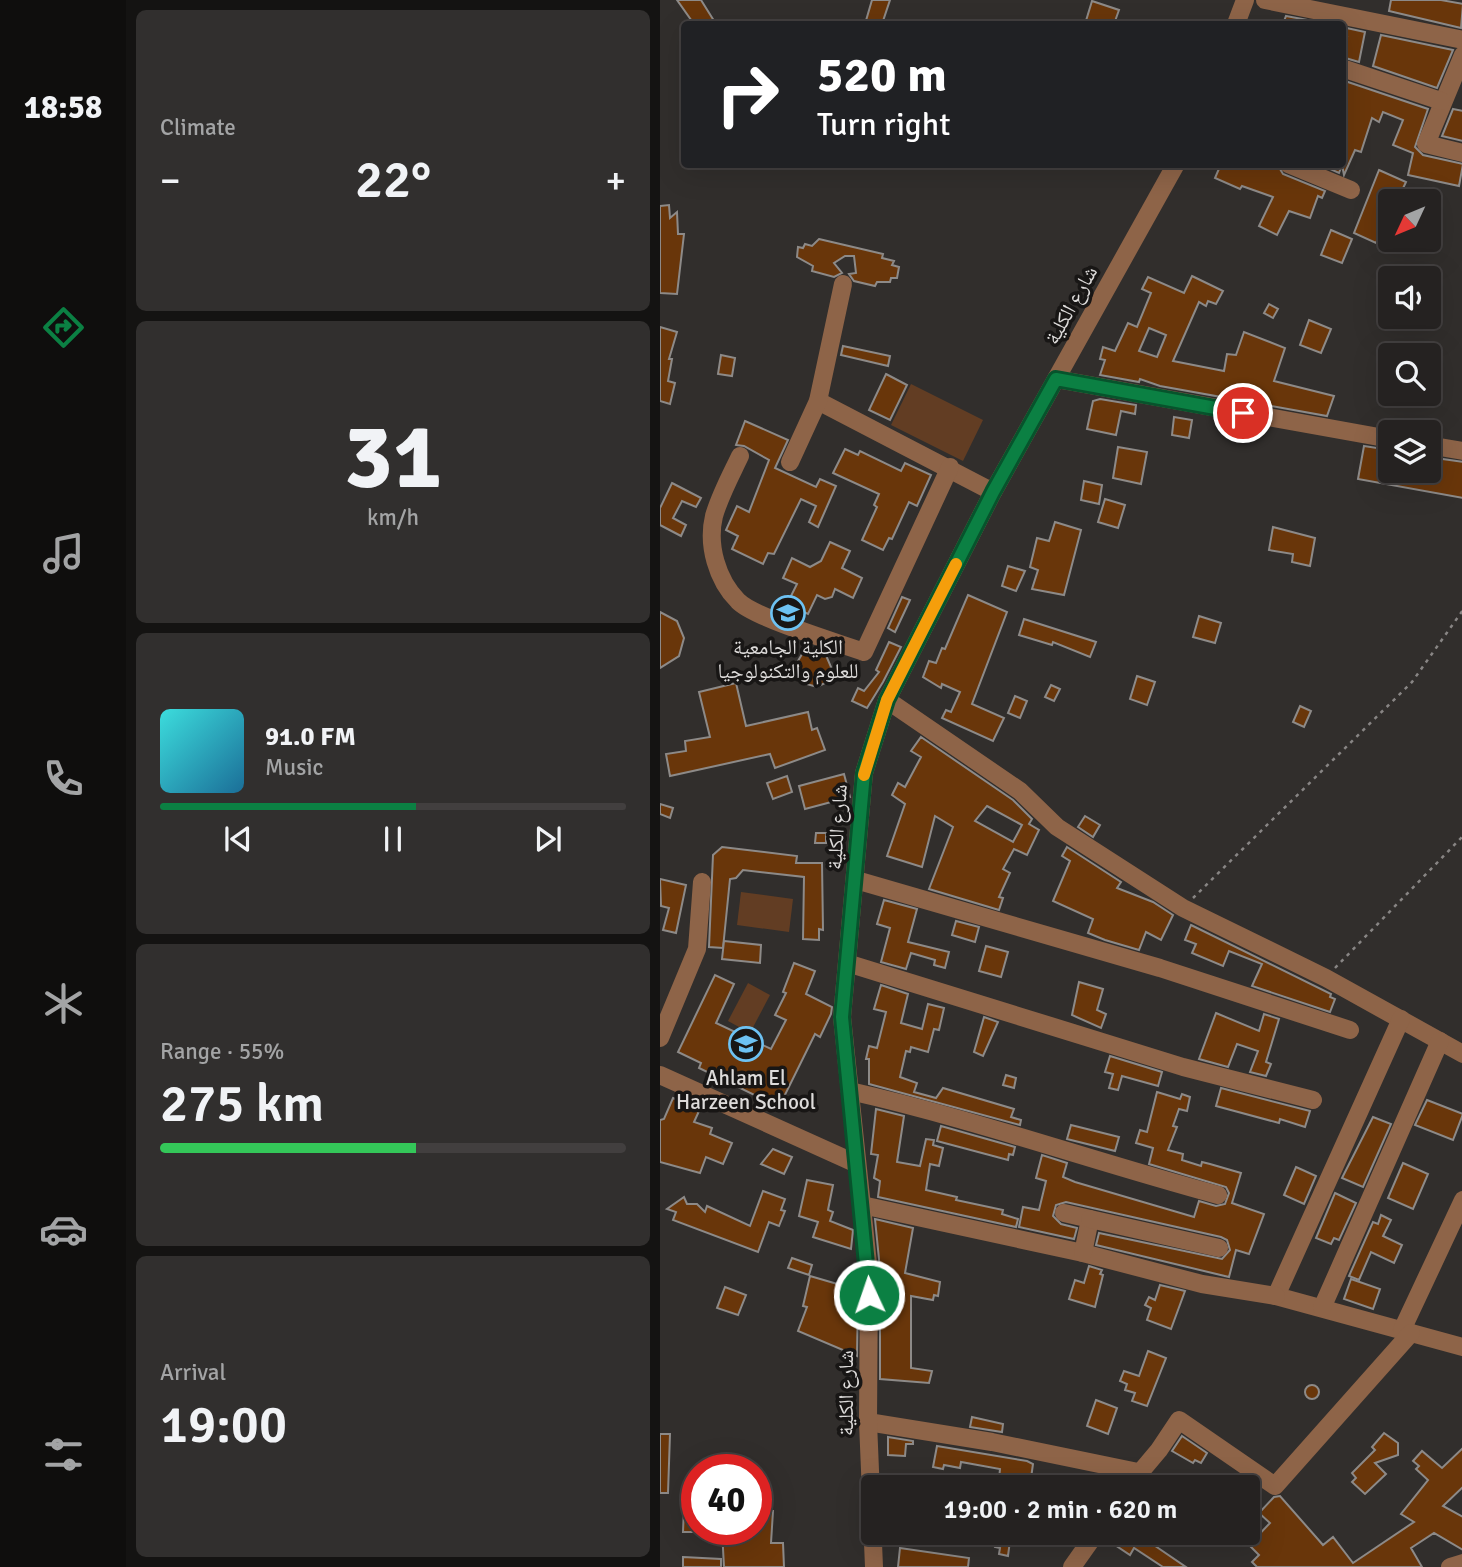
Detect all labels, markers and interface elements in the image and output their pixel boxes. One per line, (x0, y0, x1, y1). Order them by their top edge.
text: 520 m (817, 45, 947, 105)
icon: right (702, 49, 793, 140)
text: 18:58 (24, 88, 102, 127)
text: Turn right (817, 105, 950, 144)
text: Climate (160, 113, 236, 142)
text: 22° (355, 148, 431, 212)
text: − (160, 157, 181, 204)
text: + (605, 157, 626, 204)
north arrow (1378, 189, 1440, 252)
map controls (1378, 189, 1441, 483)
street label: شارع الكلية (1039, 261, 1103, 349)
button: sound (1378, 266, 1441, 329)
icon: directions (39, 303, 88, 352)
button: search (1378, 343, 1441, 406)
pin (1213, 383, 1273, 443)
icon: arrive (1224, 394, 1262, 432)
text: 31 (344, 401, 442, 514)
button: layers (1378, 420, 1441, 483)
text: km/h (367, 503, 419, 532)
icon: music (39, 529, 88, 578)
school or university icon: الكلية الجامعية للعلوم والتكنولوجيا (769, 594, 807, 632)
place label: الكلية الجامعية للعلوم والتكنولوجيا (717, 634, 859, 685)
text: 91.0 FM (265, 721, 356, 753)
text: Music (265, 753, 323, 782)
icon: phone (39, 754, 88, 803)
street label: شارع الكلية (821, 783, 853, 871)
icon: previous (219, 820, 257, 858)
icon: pause (374, 820, 412, 858)
icon: next (529, 820, 567, 858)
icon: climate (39, 979, 88, 1028)
school or university icon: Ahlam El Harzeen School (727, 1025, 765, 1063)
text: Range · 55% (160, 1037, 284, 1066)
place label: Ahlam El Harzeen School (676, 1065, 816, 1115)
text: 275 km (160, 1072, 324, 1136)
icon: car (39, 1205, 88, 1254)
position arrow (832, 1258, 906, 1332)
street label: شارع الكلية (833, 1350, 859, 1436)
text: Arrival (160, 1358, 226, 1387)
text: 19:00 (160, 1393, 287, 1457)
icon: filters (39, 1430, 88, 1479)
speed limit sign: 40 (681, 1454, 772, 1545)
text: 19:00 · 2 min · 620 m (944, 1494, 1177, 1526)

